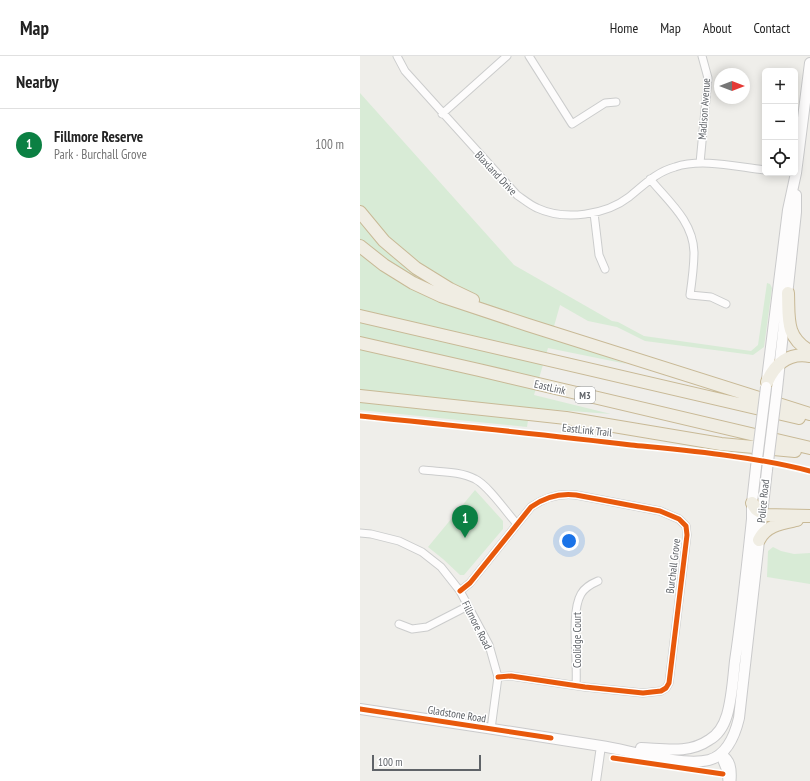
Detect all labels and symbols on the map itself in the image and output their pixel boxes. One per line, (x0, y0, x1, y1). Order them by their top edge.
north arrow (714, 68, 750, 104)
street label: Madison Avenue (695, 77, 713, 140)
street label: Blaxland Drive (472, 148, 520, 198)
street label: EastLink (533, 377, 568, 398)
road number: M3 (575, 387, 595, 403)
street label: EastLink Trail (561, 420, 613, 440)
street label: Police Road (754, 478, 772, 523)
pin: 1 (452, 505, 478, 538)
your location (559, 531, 579, 551)
street label: Burchall Grove (663, 537, 683, 594)
street label: Fillmore Road (459, 598, 495, 652)
street label: Coolidge Court (570, 612, 584, 668)
street label: Gladstone Road (427, 702, 487, 726)
scale bar (372, 753, 481, 772)

